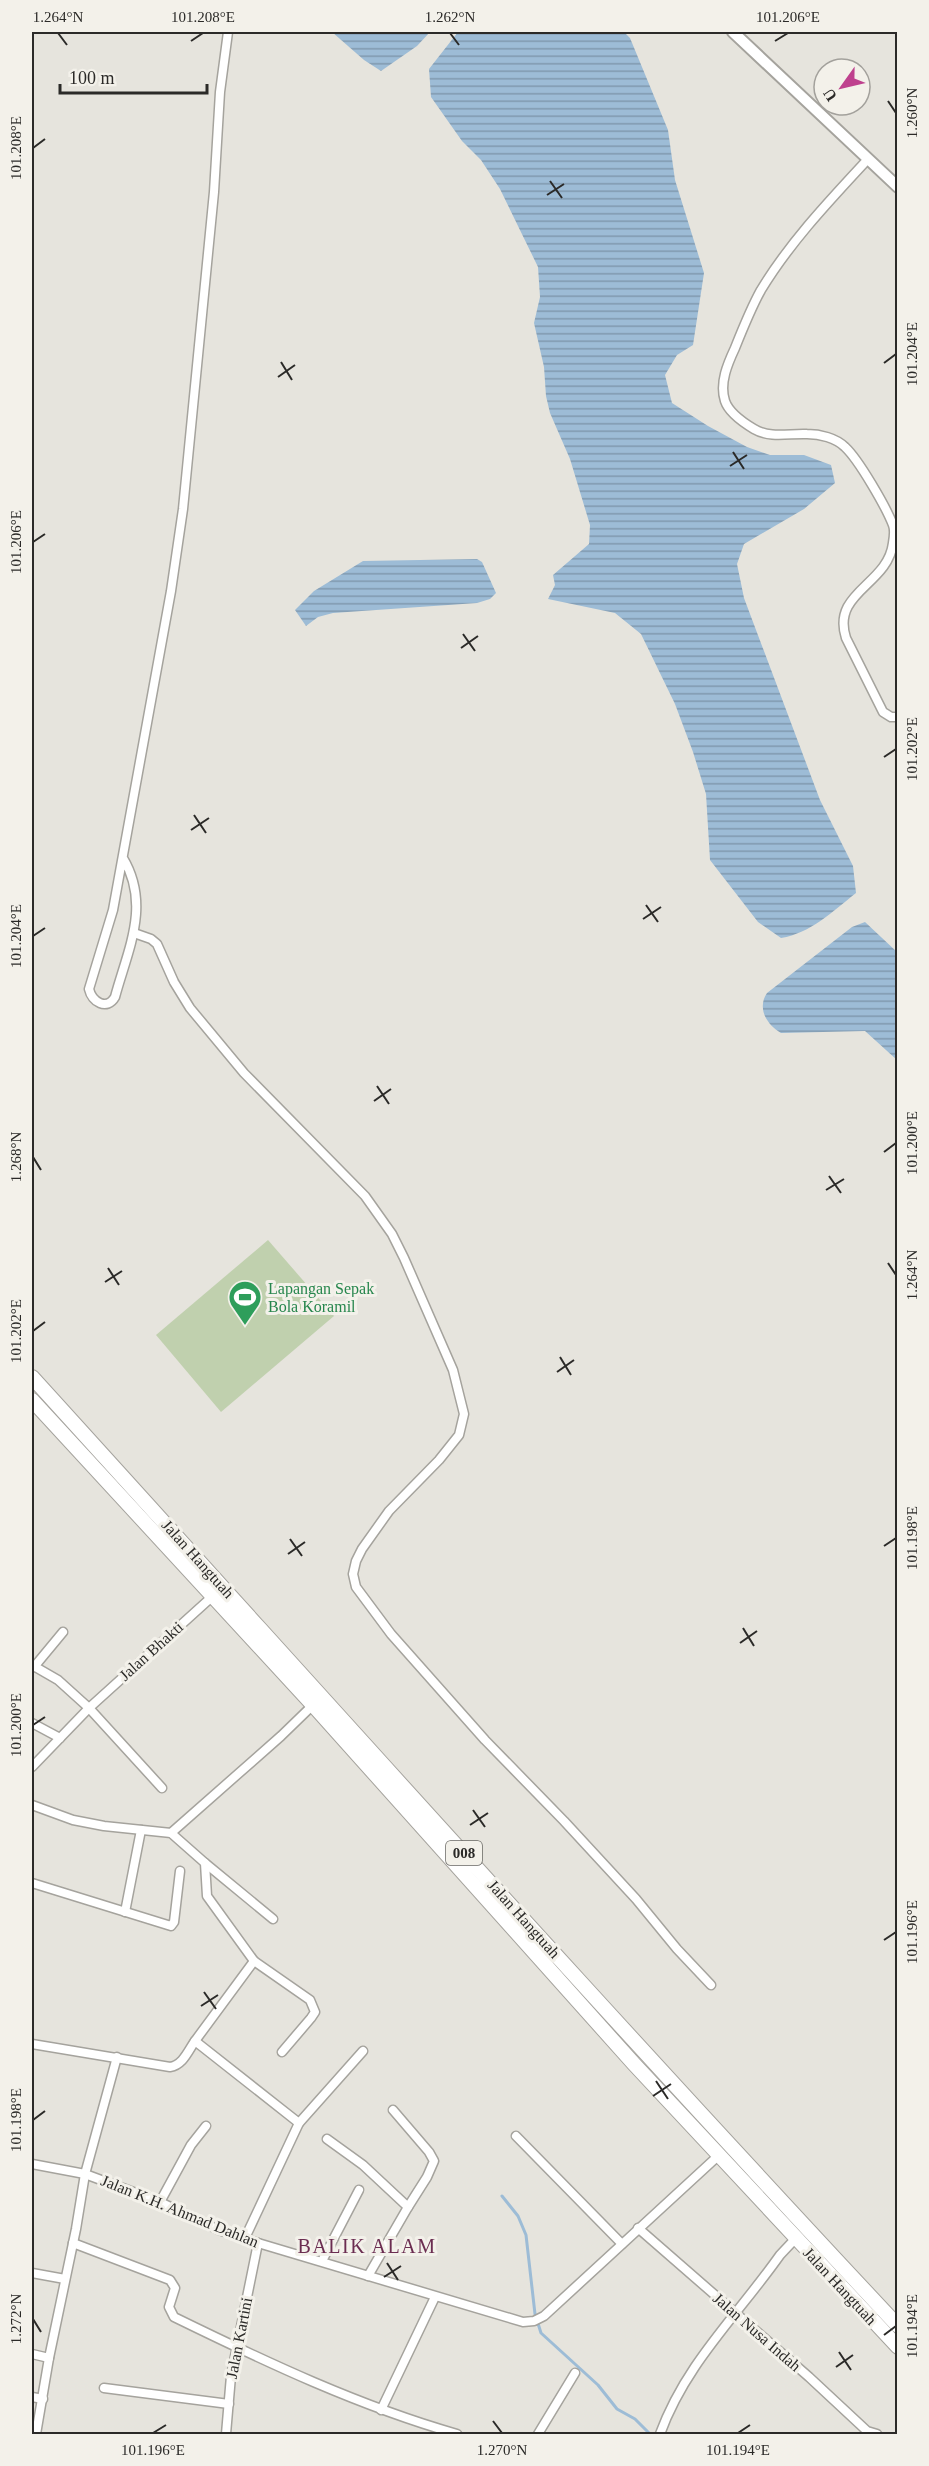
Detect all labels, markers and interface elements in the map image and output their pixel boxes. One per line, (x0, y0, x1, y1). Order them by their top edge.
text: 1.264°N (33, 9, 83, 25)
text: 101.208°E (171, 9, 235, 25)
text: 1.262°N (425, 9, 475, 25)
text: 101.206°E (756, 9, 820, 25)
scale bar (60, 57, 207, 95)
north arrow (812, 57, 872, 117)
text: 100 m (69, 68, 115, 88)
text: U (819, 85, 840, 105)
text: 1.260°N (904, 88, 920, 138)
text: 101.208°E (8, 116, 24, 180)
text: 101.204°E (904, 322, 920, 386)
text: 101.206°E (8, 510, 24, 574)
text: 101.202°E (904, 717, 920, 781)
text: 101.204°E (8, 904, 24, 968)
text: 101.200°E (904, 1111, 920, 1175)
text: 1.268°N (8, 1132, 24, 1182)
text: 1.264°N (904, 1250, 920, 1300)
sports icon: Lapangan Sepak Bola Koramil (227, 1279, 263, 1326)
place label: Lapangan Sepak Bola Koramil (268, 1280, 374, 1315)
text: 101.202°E (8, 1299, 24, 1363)
text: 101.198°E (904, 1506, 920, 1570)
street label: Jalan Hangtuah (158, 1516, 237, 1602)
street label: Jalan Bhakti (116, 1618, 187, 1684)
text: 101.200°E (8, 1693, 24, 1757)
road number: 008 (446, 1841, 482, 1865)
street label: Jalan Hangtuah (484, 1876, 563, 1962)
text: 101.196°E (904, 1900, 920, 1964)
text: 101.198°E (8, 2088, 24, 2152)
street label: Jalan K.H. Ahmad Dahlan (99, 2172, 261, 2250)
district label: BALIK ALAM (298, 2235, 436, 2257)
street label: Jalan Hangtuah (799, 2244, 880, 2329)
street label: Jalan Nusa Indah (710, 2289, 804, 2375)
text: 1.272°N (8, 2294, 24, 2344)
text: 101.194°E (904, 2294, 920, 2358)
street label: Jalan Kartini (223, 2295, 255, 2380)
text: 101.196°E (121, 2442, 185, 2458)
text: 1.270°N (477, 2442, 527, 2458)
text: 101.194°E (706, 2442, 770, 2458)

